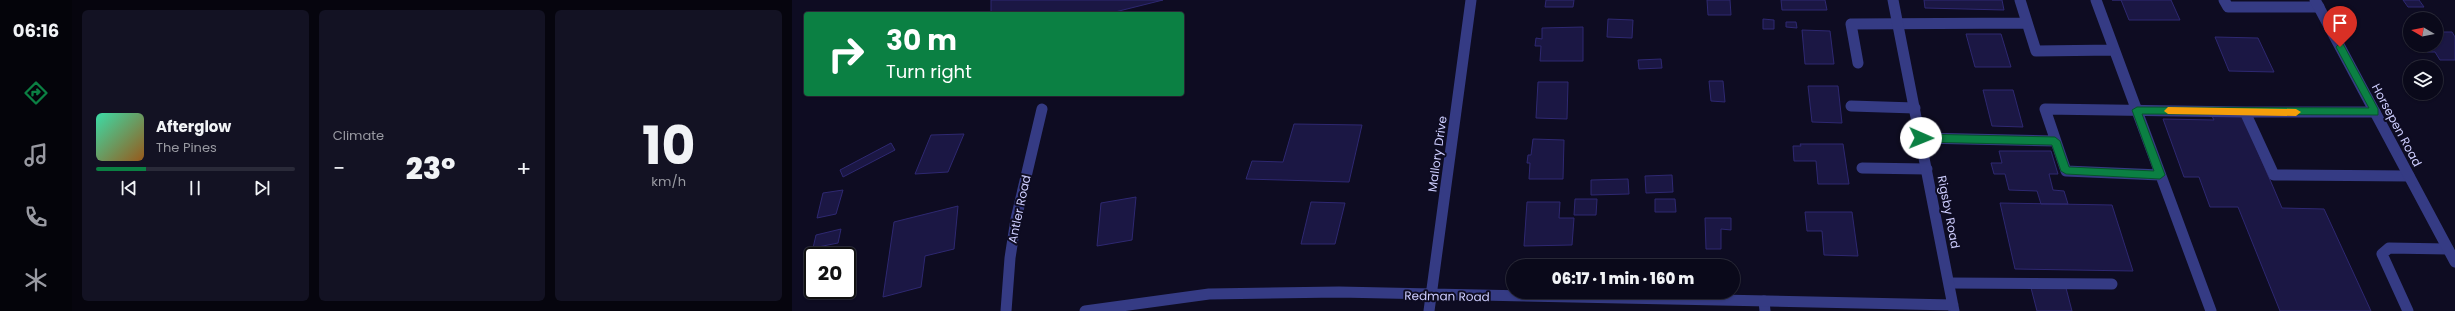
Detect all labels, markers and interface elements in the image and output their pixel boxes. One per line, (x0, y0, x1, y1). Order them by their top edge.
pin (2323, 6, 2357, 47)
icon: arrive (2329, 12, 2351, 34)
north arrow (2403, 12, 2443, 52)
map controls (2403, 12, 2443, 100)
text: 06:16 (13, 18, 59, 43)
text: 30 m (886, 21, 957, 60)
icon: right (820, 28, 872, 80)
text: Turn right (886, 59, 972, 84)
button: layers (2403, 60, 2443, 100)
icon: directions (22, 79, 50, 107)
street label: Horsepen Road (2368, 80, 2426, 170)
text: 10 (642, 109, 695, 182)
street label: Mallory Drive (1423, 115, 1451, 193)
text: Afterglow (156, 116, 231, 137)
position arrow (1900, 117, 1942, 159)
text: Climate (333, 126, 384, 145)
text: The Pines (156, 138, 217, 157)
icon: music (22, 141, 50, 169)
text: 23° (406, 147, 455, 190)
text: − (333, 153, 345, 184)
text: + (516, 153, 531, 184)
text: km/h (651, 172, 686, 191)
street label: Antler Road (1003, 173, 1035, 245)
street label: Rigsby Road (1934, 174, 1964, 250)
icon: previous (118, 177, 140, 199)
icon: pause (184, 177, 206, 199)
icon: next (251, 177, 273, 199)
icon: phone (22, 203, 50, 231)
speed limit sign: 20 (804, 247, 856, 299)
icon: climate (22, 266, 50, 294)
text: 06:17 · 1 min · 160 m (1552, 268, 1694, 289)
street label: Redman Road (1404, 287, 1490, 305)

